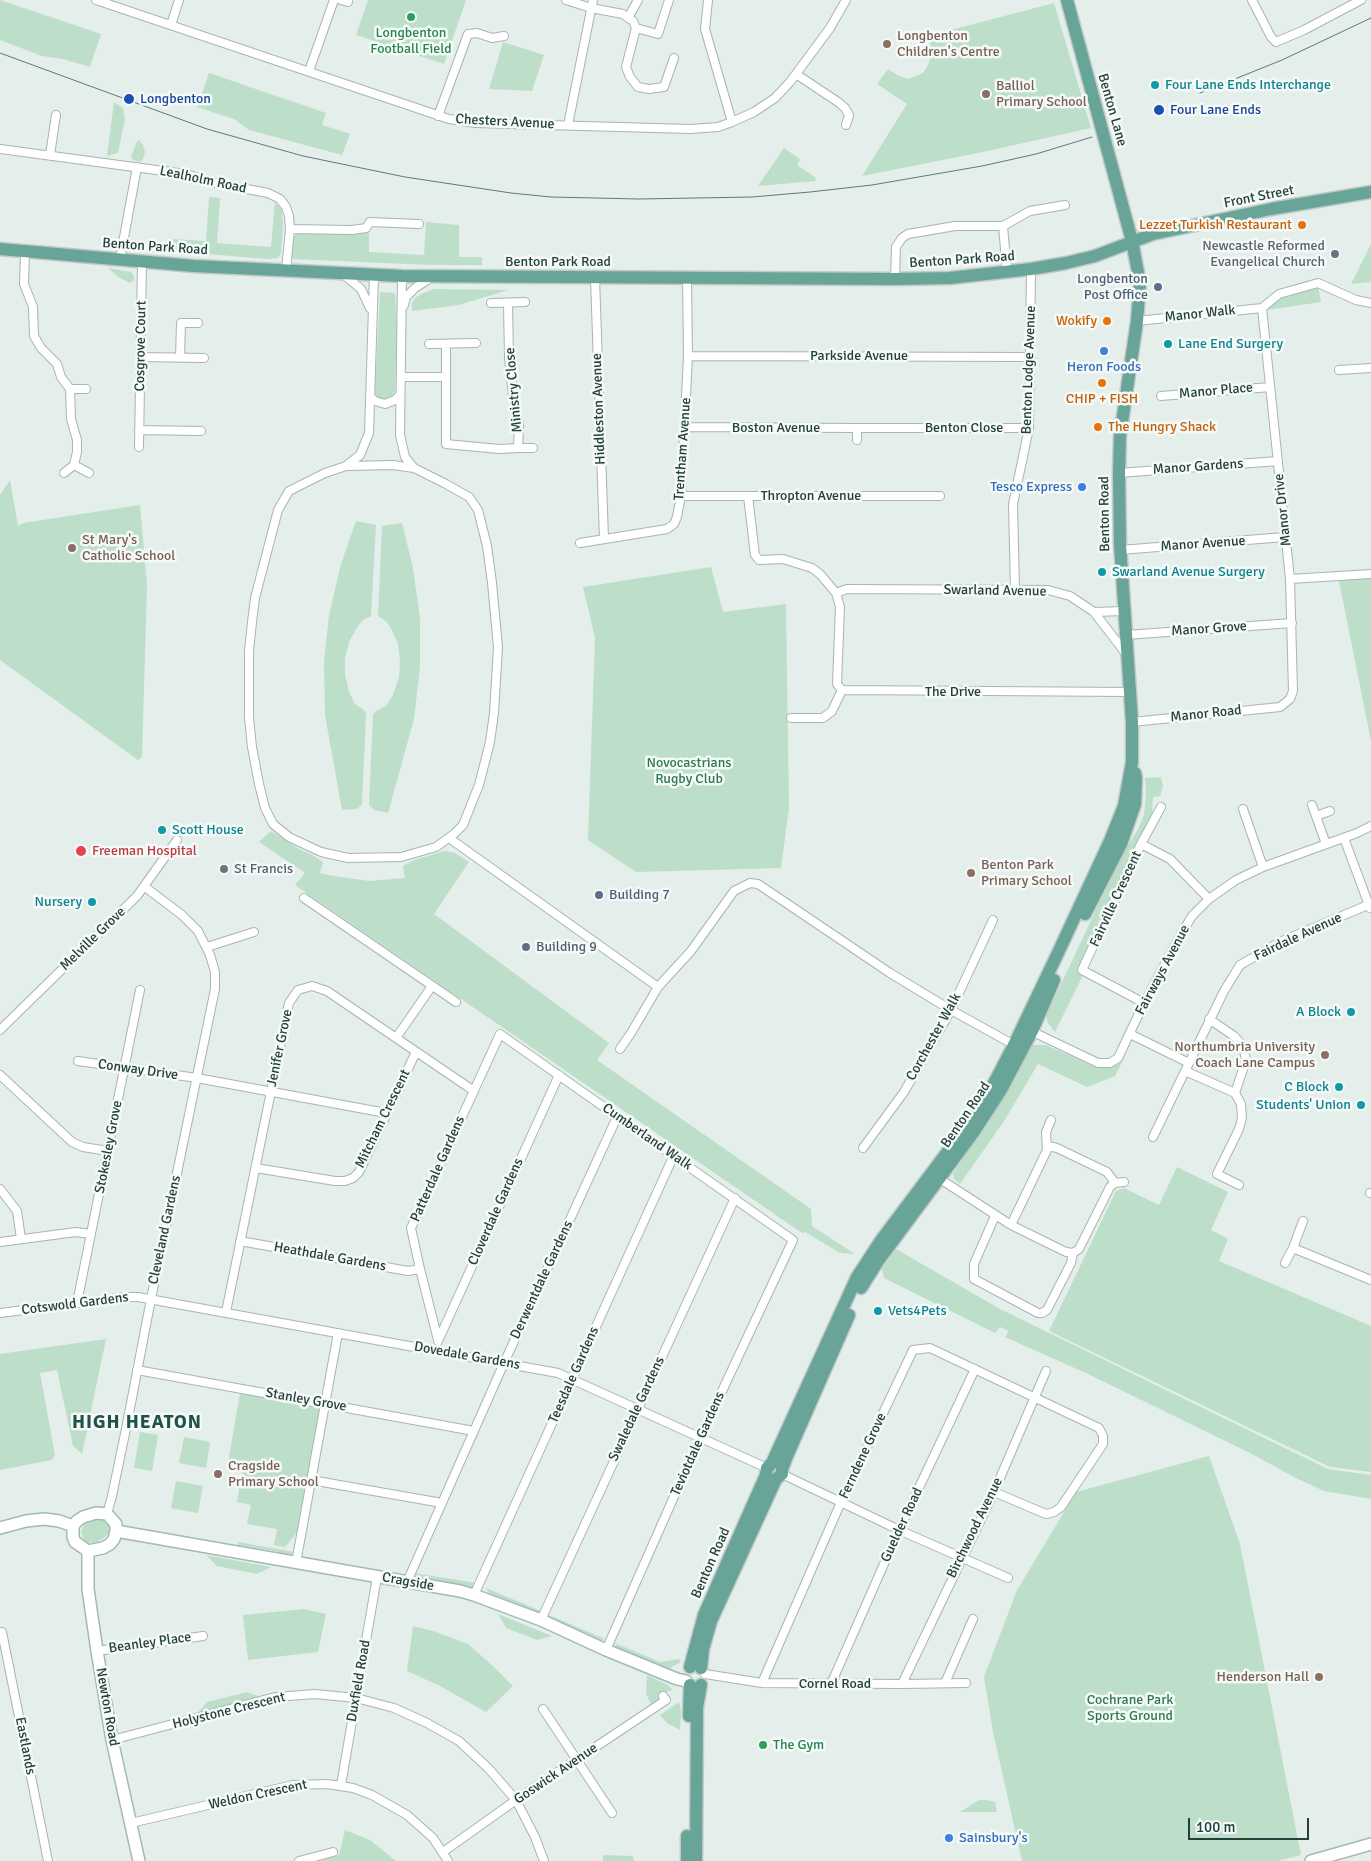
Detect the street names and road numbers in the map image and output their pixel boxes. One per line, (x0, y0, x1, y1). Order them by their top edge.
street label: Benton Lane (1094, 72, 1130, 148)
street label: Chesters Avenue (455, 111, 555, 133)
street label: Lealholm Road (158, 163, 248, 197)
street label: Front Street (1222, 182, 1296, 212)
street label: Benton Park Road (102, 235, 208, 259)
street label: Benton Park Road (909, 248, 1015, 272)
street label: Benton Park Road (505, 254, 611, 270)
street label: Cosgrove Court (132, 300, 150, 392)
street label: Manor Walk (1164, 302, 1236, 326)
street label: Benton Lodge Avenue (1018, 305, 1040, 435)
street label: Ministry Close (502, 347, 526, 433)
street label: Parkside Avenue (810, 348, 908, 364)
street label: Hiddleston Avenue (589, 353, 609, 465)
street label: Manor Place (1178, 379, 1254, 403)
street label: Trentham Avenue (671, 397, 695, 501)
street label: Boston Avenue (732, 420, 820, 436)
street label: Benton Close (925, 420, 1003, 436)
street label: Manor Gardens (1152, 455, 1244, 479)
street label: Manor Drive (1271, 473, 1295, 547)
street label: Benton Road (1096, 476, 1114, 552)
street label: Thropton Avenue (761, 488, 861, 504)
street label: Manor Avenue (1160, 533, 1246, 555)
street label: Swarland Avenue (943, 582, 1047, 600)
street label: Manor Grove (1171, 618, 1247, 640)
street label: The Drive (925, 684, 981, 700)
street label: Manor Road (1170, 702, 1242, 726)
street label: Fairville Crescent (1086, 848, 1146, 950)
street label: Melville Grove (57, 904, 129, 974)
street label: Fairdale Avenue (1251, 909, 1345, 965)
street label: Fairways Avenue (1132, 922, 1194, 1018)
street label: Corchester Walk (903, 990, 965, 1084)
street label: Jenifer Grove (264, 1008, 296, 1088)
street label: Conway Drive (97, 1056, 179, 1084)
street label: Mitcham Crescent (352, 1067, 414, 1171)
street label: Benton Road (938, 1079, 994, 1151)
street label: Stokesley Grove (92, 1099, 126, 1195)
street label: Cumberland Walk (599, 1100, 695, 1174)
street label: Patterdale Gardens (407, 1113, 469, 1225)
street label: Cloverdale Gardens (465, 1156, 527, 1268)
street label: Cleveland Gardens (145, 1174, 185, 1286)
street label: Derwentdale Gardens (507, 1218, 577, 1342)
street label: Heathdale Gardens (273, 1239, 387, 1275)
street label: Cotswold Gardens (21, 1289, 129, 1319)
street label: Teesdale Gardens (545, 1324, 603, 1426)
street label: Dovedale Gardens (413, 1338, 521, 1374)
street label: Swaledale Gardens (605, 1354, 669, 1464)
street label: Stanley Grove (264, 1385, 348, 1415)
street label: Teviotdale Gardens (667, 1389, 729, 1499)
street label: Ferndene Grove (836, 1410, 890, 1502)
street label: Birchwood Avenue (943, 1475, 1007, 1581)
street label: Guelder Road (877, 1485, 927, 1565)
street label: Benton Road (688, 1525, 734, 1601)
street label: Cragside (381, 1569, 435, 1595)
street label: Beanley Place (108, 1629, 192, 1657)
street label: Duxfield Road (344, 1639, 374, 1723)
street label: Newton Road (92, 1666, 122, 1748)
street label: Cornel Road (799, 1676, 871, 1692)
street label: Holystone Crescent (171, 1689, 287, 1733)
street label: Eastlands (11, 1716, 39, 1776)
street label: Goswick Avenue (511, 1740, 601, 1808)
street label: Weldon Crescent (207, 1776, 309, 1814)

